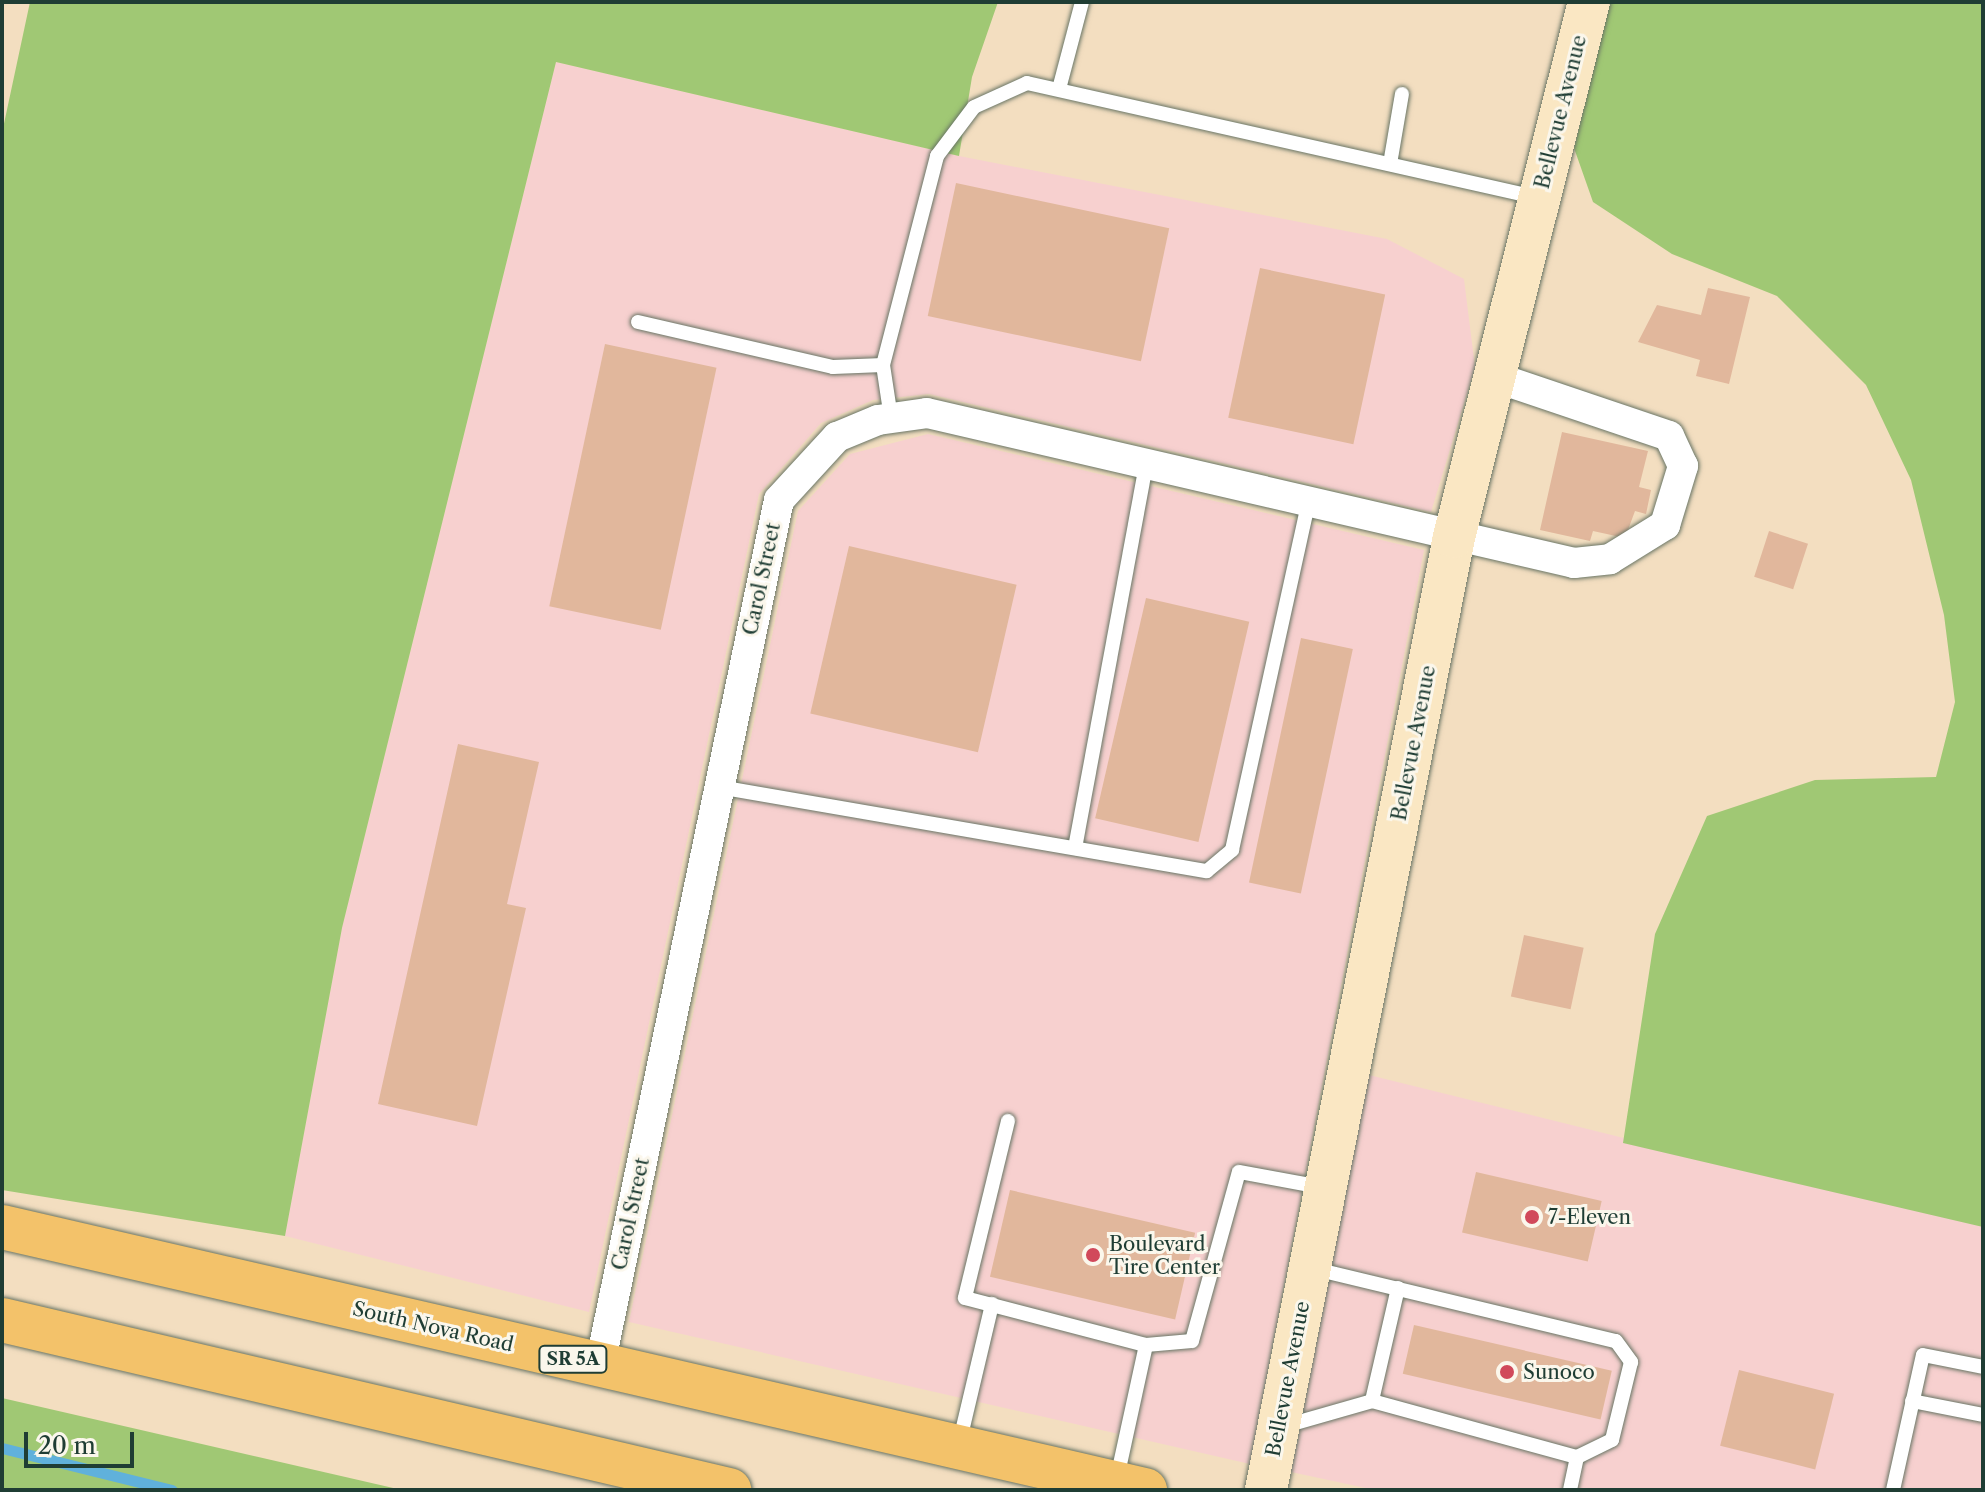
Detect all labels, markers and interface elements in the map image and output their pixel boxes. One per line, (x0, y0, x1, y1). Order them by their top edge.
street label: Bellevue Avenue (1530, 32, 1592, 192)
street label: Carol Street (738, 521, 786, 637)
street label: Bellevue Avenue (1387, 663, 1441, 823)
street label: Carol Street (607, 1156, 655, 1272)
place label: 7-Eleven (1548, 1205, 1631, 1229)
marker: 7-Eleven (1523, 1208, 1541, 1226)
place label: Boulevard Tire Center (1109, 1232, 1220, 1279)
marker: Boulevard Tire Center (1084, 1246, 1102, 1264)
street label: South Nova Road (350, 1297, 516, 1357)
street label: Bellevue Avenue (1261, 1299, 1315, 1459)
road number: SR 5A (537, 1345, 609, 1373)
place label: Sunoco (1523, 1360, 1595, 1384)
marker: Sunoco (1498, 1363, 1516, 1381)
scale bar (28, 1416, 138, 1466)
text: 20 m (38, 1431, 96, 1460)

